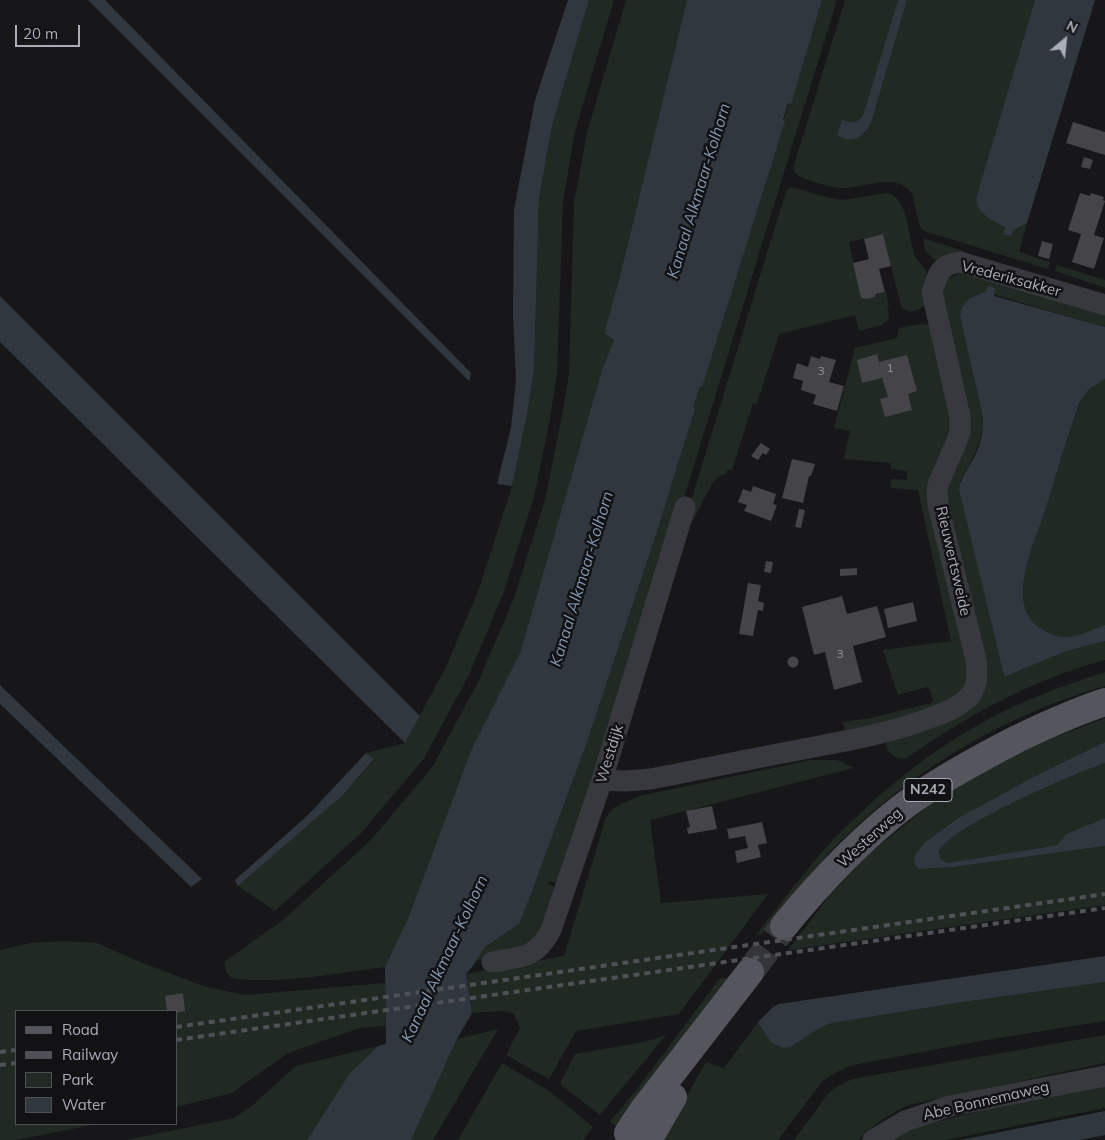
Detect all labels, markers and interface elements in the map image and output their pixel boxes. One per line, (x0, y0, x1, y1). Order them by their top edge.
scale bar (18, 15, 82, 47)
north arrow (1040, 15, 1090, 65)
text: N (1063, 16, 1081, 37)
text: 20 m (23, 24, 58, 43)
water label: Kanaal Alkmaar-Kolhorn (663, 101, 735, 281)
street label: Vrederiksakker (959, 257, 1063, 301)
house number: 1 (886, 361, 894, 375)
house number: 3 (817, 364, 825, 378)
water label: Kanaal Alkmaar-Kolhorn (546, 489, 618, 669)
street label: Rieuwertsweide (932, 504, 974, 618)
house number: 3 (836, 647, 844, 661)
street label: Westdijk (593, 723, 627, 785)
road number: N242 (904, 778, 952, 802)
street label: Westerweg (834, 804, 906, 872)
water label: Kanaal Alkmaar-Kolhorn (398, 872, 492, 1046)
legend (15, 1010, 178, 1125)
text: Road (62, 1020, 99, 1039)
text: Railway (62, 1045, 118, 1064)
text: Park (62, 1070, 94, 1089)
street label: Abe Bonnemaweg (921, 1078, 1051, 1124)
text: Water (62, 1095, 106, 1114)

